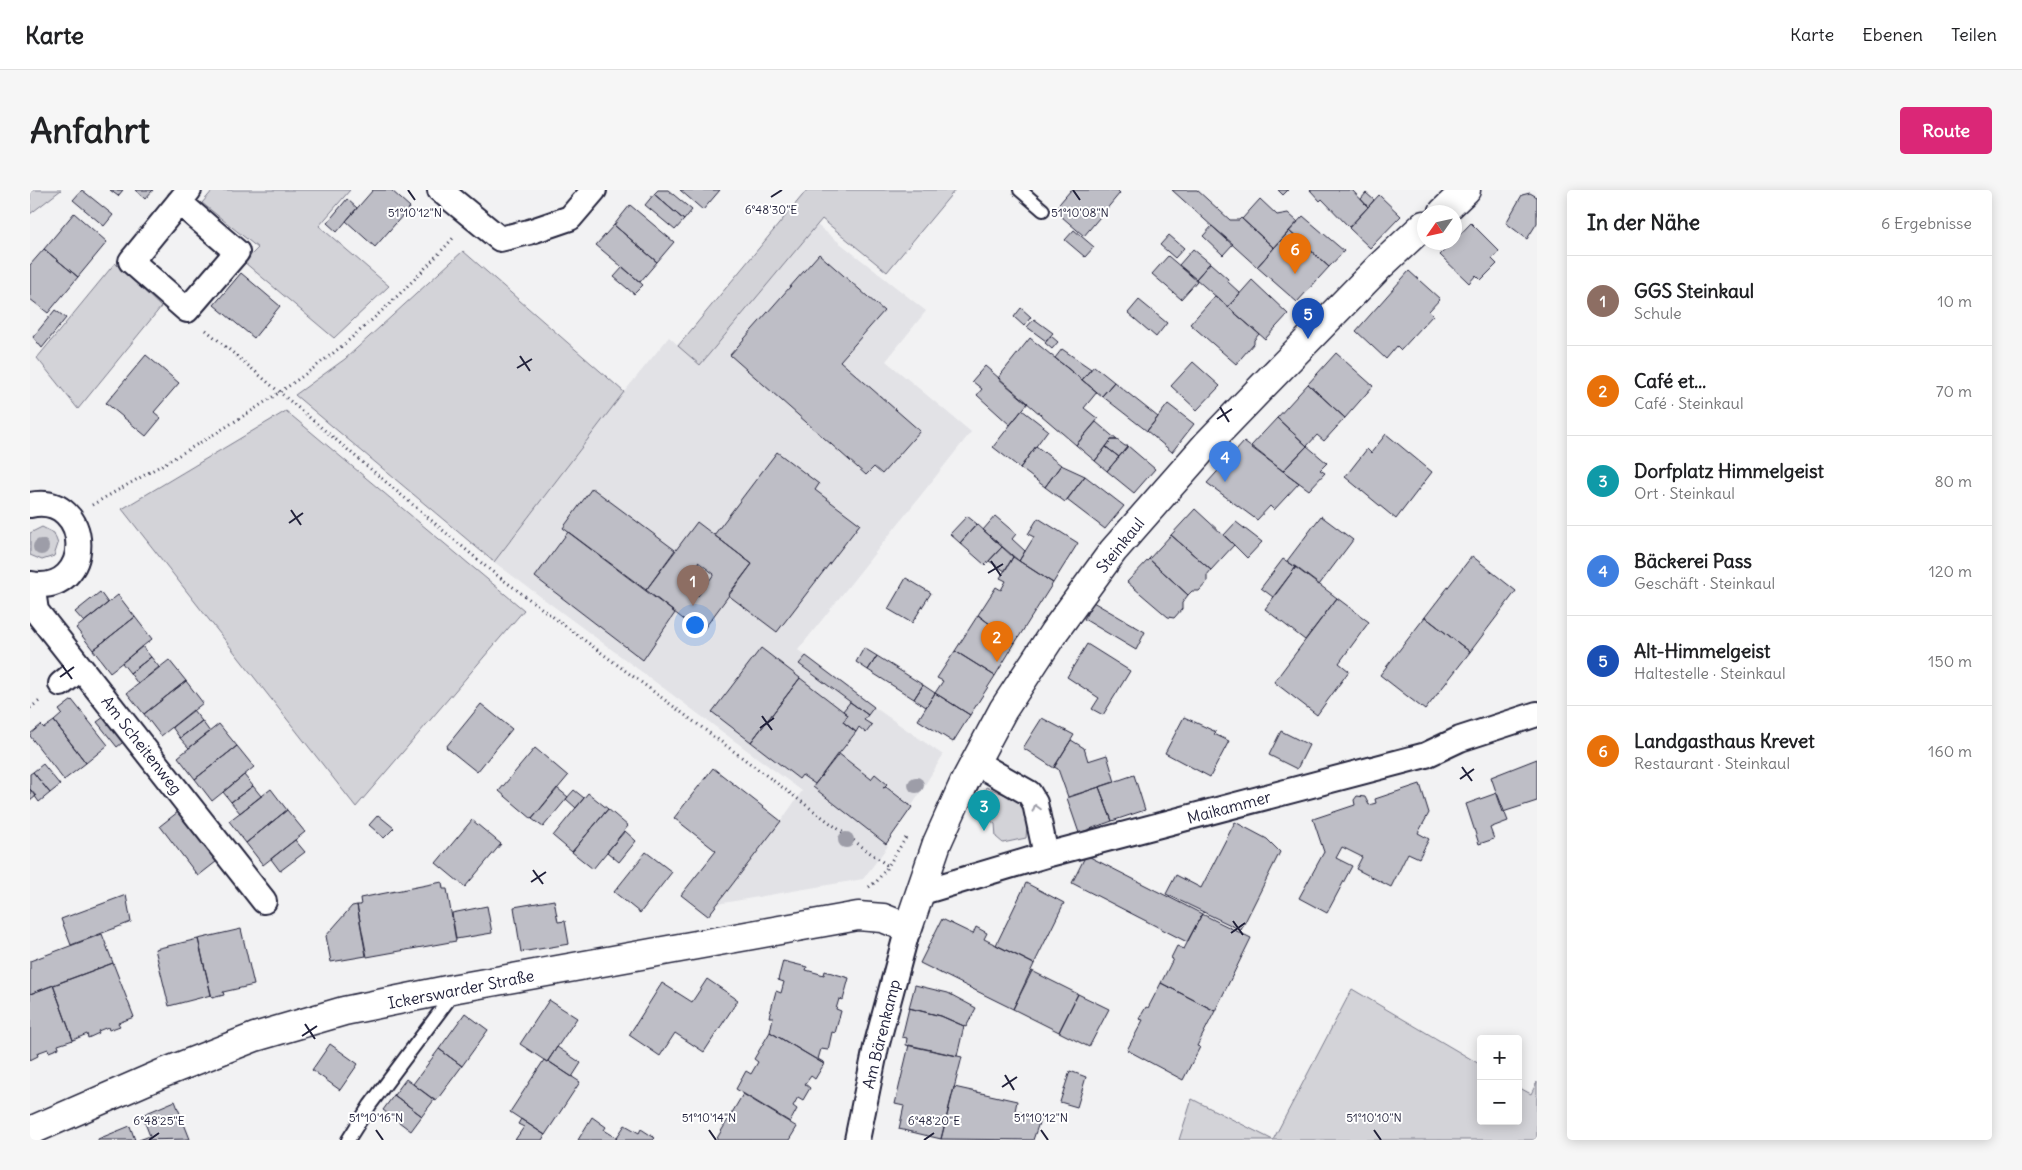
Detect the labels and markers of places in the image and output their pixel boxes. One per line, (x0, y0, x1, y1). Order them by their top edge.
pin: 6 (1279, 233, 1311, 274)
pin: 5 (1292, 298, 1324, 339)
pin: 4 (1209, 441, 1241, 482)
pin: 1 (677, 565, 709, 606)
pin: 2 (981, 621, 1013, 662)
pin: 3 (968, 790, 1000, 831)

